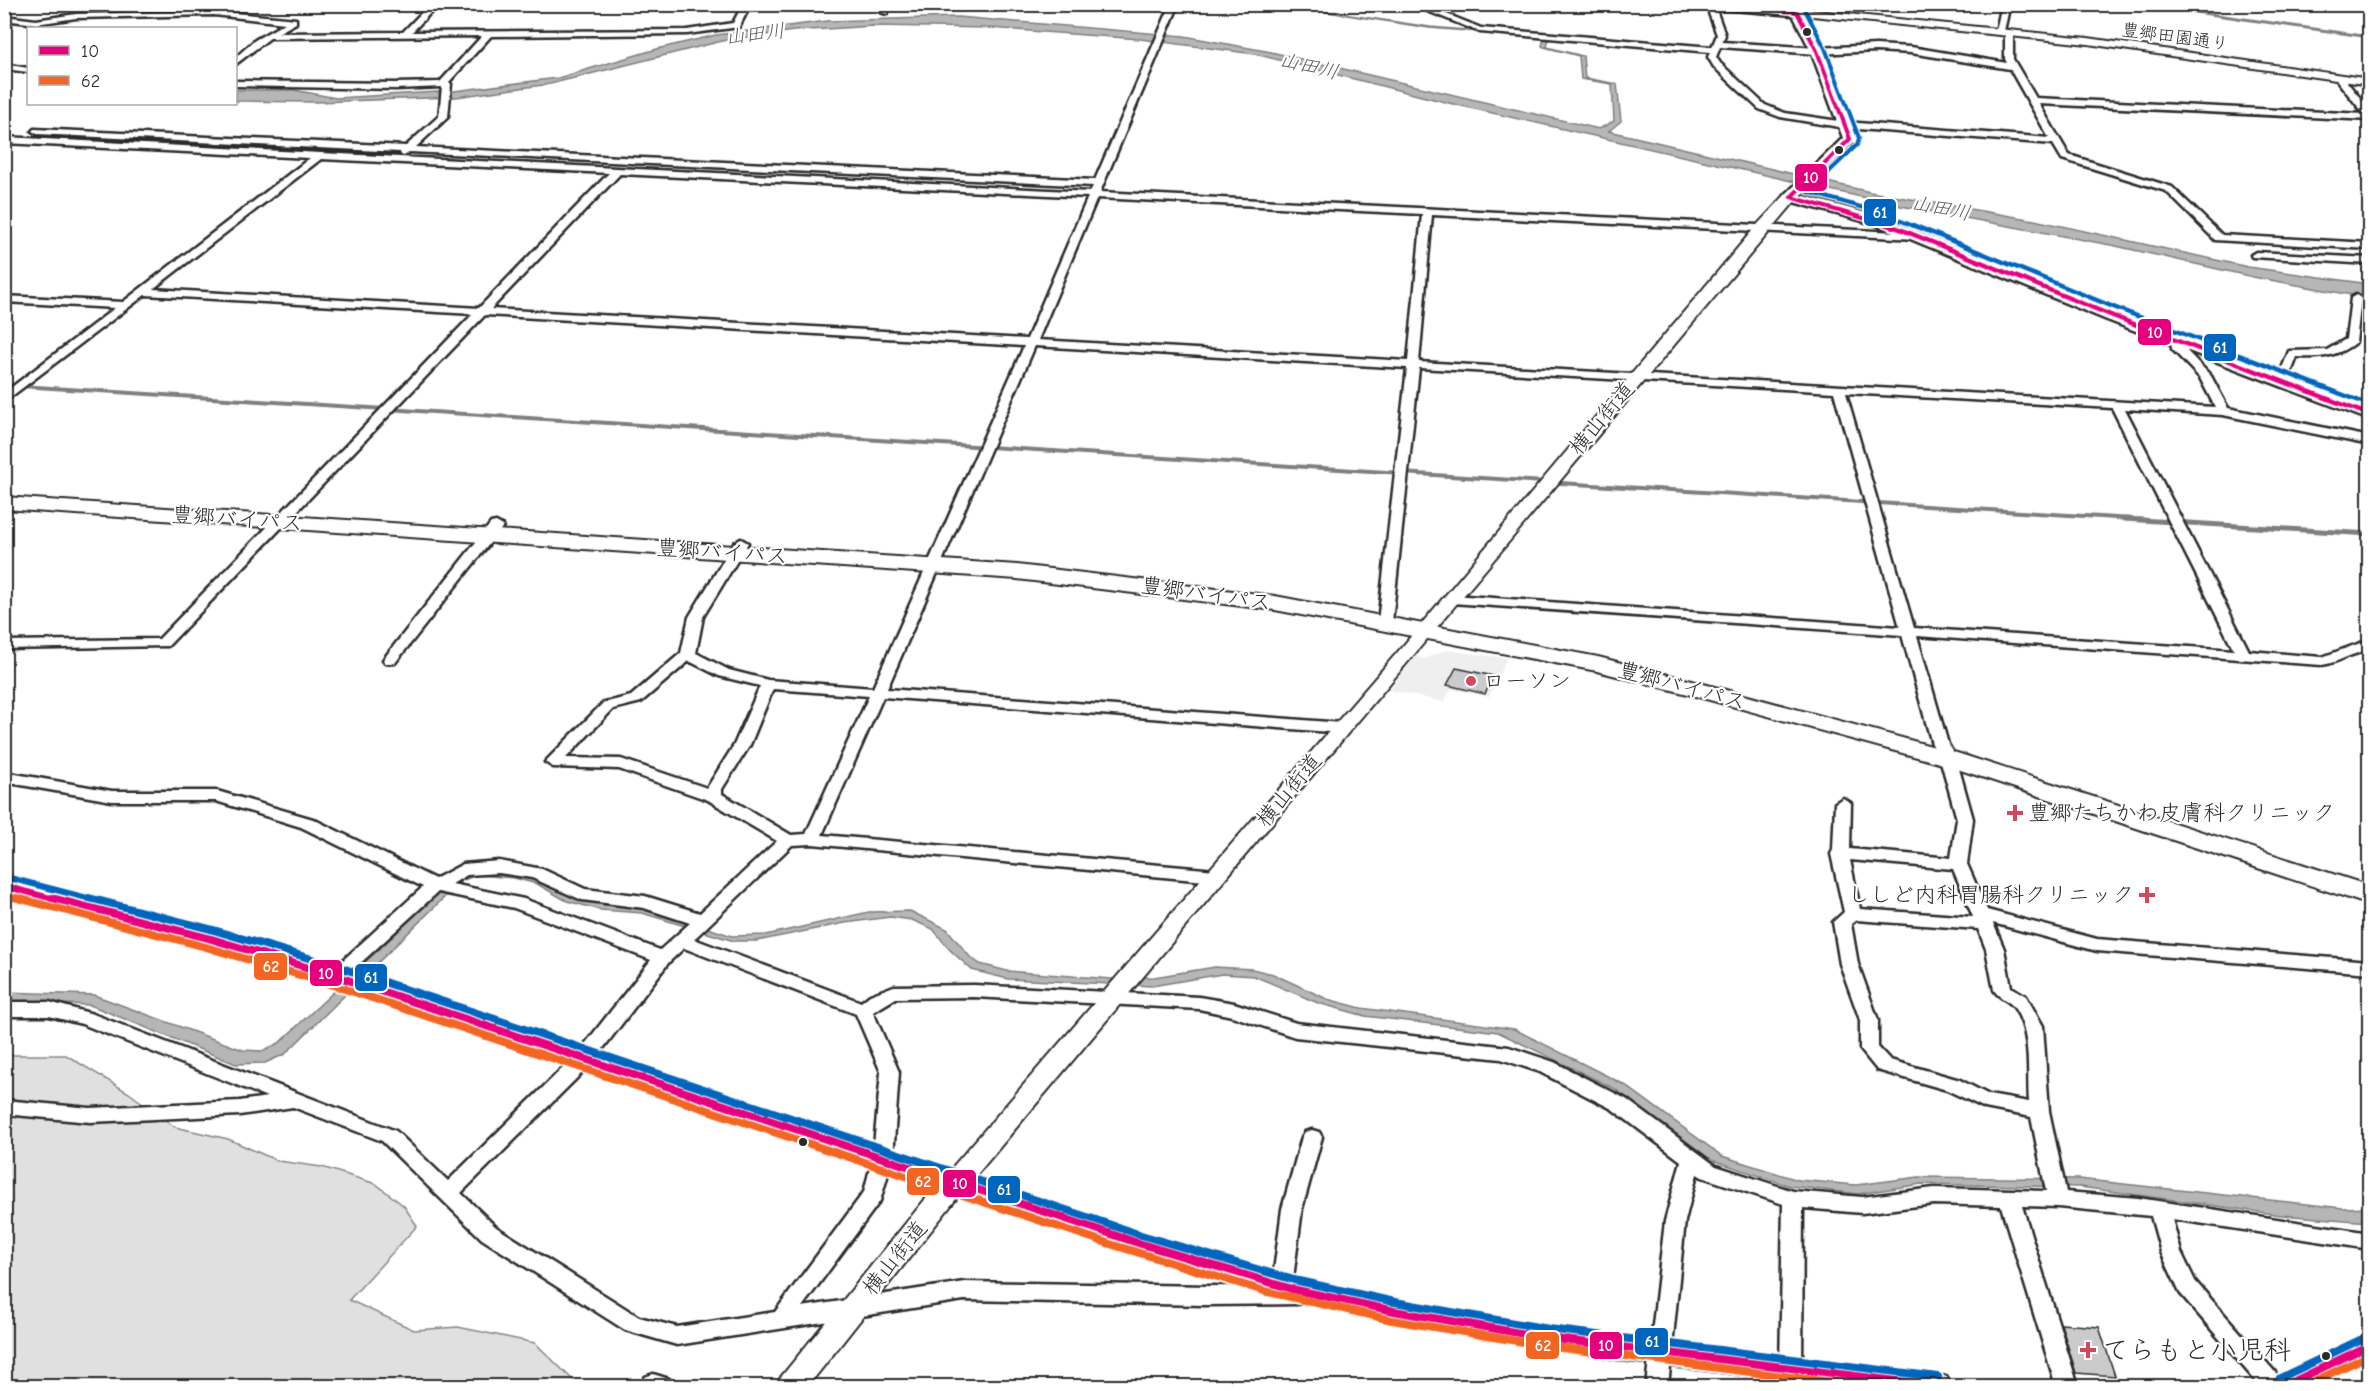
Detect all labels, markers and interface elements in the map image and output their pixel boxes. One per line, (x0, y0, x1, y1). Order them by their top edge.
water label: 山田川 (724, 19, 786, 49)
street label: 豊郷田園通り (2120, 19, 2230, 55)
unlabelled marker (1801, 26, 1813, 38)
legend (27, 27, 237, 105)
text: 10 (81, 41, 99, 62)
water label: 山田川 (1277, 48, 1341, 84)
text: 62 (81, 71, 100, 92)
unlabelled marker (1833, 144, 1845, 156)
line badge: 10 (1794, 163, 1828, 192)
text: 10 (1803, 169, 1819, 187)
water label: 山田川 (1909, 191, 1973, 225)
line badge: 61 (1863, 198, 1897, 227)
text: 61 (1873, 204, 1887, 222)
line badge: 10 (2137, 318, 2172, 346)
text: 10 (2147, 324, 2163, 342)
line badge: 61 (2203, 333, 2237, 362)
text: 61 (2213, 339, 2227, 357)
street label: 横山街道 (1564, 376, 1640, 460)
street label: 豊郷バイパス (170, 501, 304, 537)
street label: 豊郷バイパス (655, 534, 789, 570)
street label: 豊郷バイパス (1139, 572, 1273, 616)
street label: 豊郷バイパス (1615, 656, 1749, 716)
place label: ローソン (1483, 668, 1571, 694)
marker: ローソン (1464, 674, 1478, 688)
street label: 横山街道 (1251, 748, 1327, 832)
place label: 豊郷たちかわ皮膚科クリニック (2028, 800, 2335, 826)
marker: 豊郷たちかわ皮膚科クリニック (2006, 804, 2024, 822)
place label: ししど内科胃腸科クリニック (1848, 882, 2134, 908)
marker: ししど内科胃腸科クリニック (2138, 886, 2156, 904)
line badge: 62 (253, 952, 288, 981)
text: 62 (263, 958, 279, 976)
line badge: 10 (309, 959, 343, 987)
line badge: 61 (354, 963, 388, 992)
text: 10 (318, 965, 334, 983)
text: 61 (364, 969, 378, 987)
unlabelled marker (797, 1136, 809, 1148)
line badge: 62 (906, 1167, 940, 1196)
line badge: 10 (942, 1169, 977, 1198)
text: 62 (915, 1173, 931, 1191)
text: 10 (952, 1175, 968, 1193)
line badge: 61 (987, 1175, 1021, 1204)
text: 61 (997, 1181, 1011, 1199)
street label: 横山街道 (857, 1216, 933, 1300)
line badge: 61 (1634, 1327, 1669, 1356)
line badge: 62 (1525, 1331, 1560, 1360)
line badge: 10 (1589, 1331, 1623, 1360)
text: 61 (1645, 1333, 1659, 1351)
place label: てらもと小児科 (2102, 1335, 2291, 1366)
text: 62 (1535, 1337, 1551, 1355)
text: 10 (1598, 1337, 1614, 1355)
marker: てらもと小児科 (2079, 1341, 2097, 1359)
unlabelled marker (2320, 1350, 2332, 1362)

